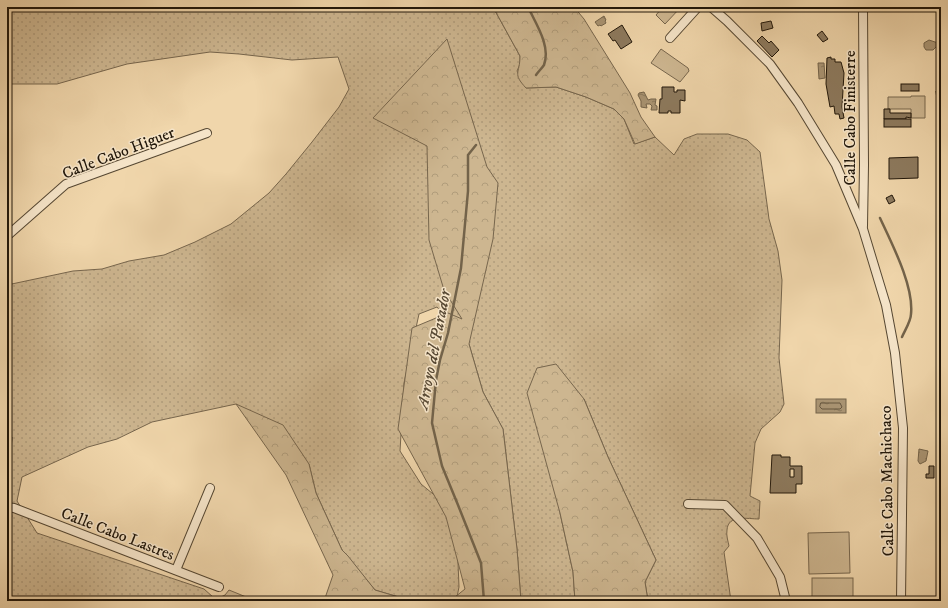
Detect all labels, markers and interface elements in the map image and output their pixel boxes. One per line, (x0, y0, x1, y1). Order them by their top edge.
street label: Calle Cabo Finisterre (840, 50, 860, 186)
street label: Calle Cabo Higuer (59, 122, 177, 184)
water label: Arroyo del Parador (411, 286, 457, 413)
street label: Calle Cabo Machichaco (876, 405, 898, 557)
street label: Calle Cabo Lastres (58, 503, 177, 565)

